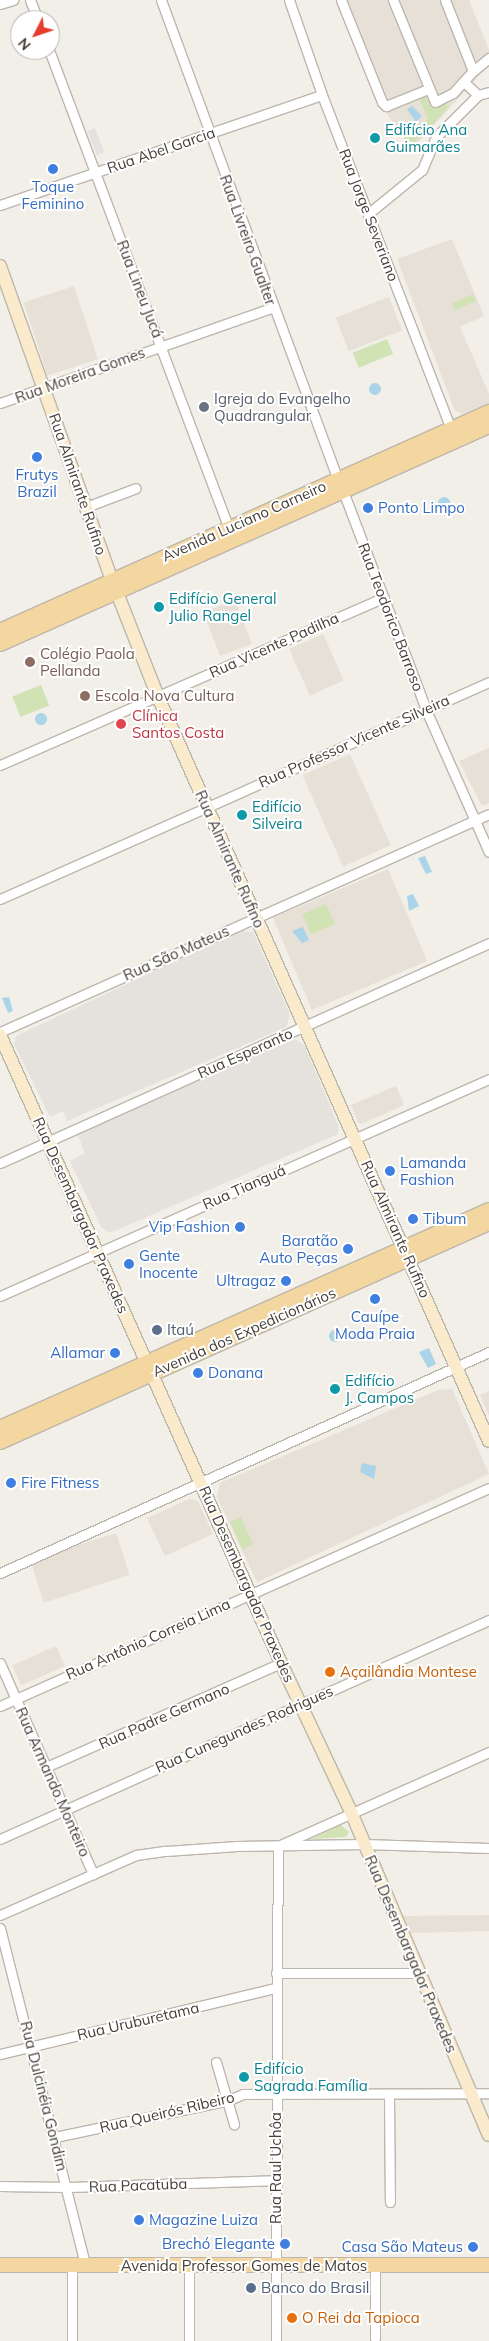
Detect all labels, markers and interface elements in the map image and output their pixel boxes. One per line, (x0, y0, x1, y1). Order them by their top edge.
north arrow (10, 10, 60, 60)
text: N (14, 34, 35, 54)
place label: Edifício Ana Guimarães (385, 120, 467, 155)
street label: Rua Abel Garcia (105, 123, 217, 177)
marker: Edifício Ana Guimarães (369, 132, 381, 144)
street label: Rua Jorge Severiano (335, 146, 403, 284)
marker: Toque Feminino (47, 163, 59, 175)
street label: Rua Livreiro Gualter (216, 172, 280, 308)
place label: Toque Feminino (22, 177, 84, 212)
street label: Rua Lineu Jucá (113, 238, 167, 340)
street label: Rua Moreira Gomes (13, 343, 147, 407)
place label: Igreja do Evangelho Quadrangular (214, 389, 351, 424)
marker: Igreja do Evangelho Quadrangular (198, 401, 210, 413)
street label: Rua Almirante Rufino (45, 411, 111, 557)
marker: Frutys Brazil (31, 451, 43, 463)
place label: Frutys Brazil (16, 465, 58, 500)
street label: Avenida Luciano Carneiro (159, 477, 329, 565)
place label: Ponto Limpo (378, 499, 465, 517)
marker: Ponto Limpo (362, 502, 374, 514)
street label: Rua Teodorico Barroso (354, 540, 428, 694)
place label: Edifício General Julio Rangel (169, 589, 276, 624)
marker: Edifício General Julio Rangel (153, 601, 165, 613)
street label: Rua Vicente Padilha (206, 608, 342, 682)
place label: Colégio Paola Pellanda (40, 644, 135, 679)
marker: Colégio Paola Pellanda (24, 656, 36, 668)
place label: Escola Nova Cultura (95, 687, 234, 705)
marker: Escola Nova Cultura (79, 690, 91, 702)
street label: Rua Professor Vicente Silveira (256, 691, 452, 791)
place label: Clínica Santos Costa (132, 706, 224, 741)
marker: Clínica Santos Costa (114, 717, 128, 731)
street label: Rua Almirante Rufino (192, 787, 268, 931)
place label: Edifício Silveira (252, 797, 302, 832)
marker: Edifício Silveira (236, 809, 248, 821)
street label: Rua São Mateus (120, 922, 232, 984)
street label: Rua Esperanto (195, 1024, 295, 1082)
street label: Rua Desembargador Praxedes (29, 1114, 133, 1316)
place label: Lamanda Fashion (400, 1153, 466, 1188)
street label: Rua Almirante Rufino (358, 1157, 434, 1301)
street label: Rua Tianguá (200, 1161, 288, 1213)
marker: Lamanda Fashion (384, 1165, 396, 1177)
place label: Tibum (423, 1210, 466, 1228)
marker: Tibum (407, 1213, 419, 1225)
place label: Vip Fashion (149, 1218, 230, 1236)
marker: Vip Fashion (234, 1221, 246, 1233)
place label: Baratão Auto Peças (259, 1231, 338, 1266)
marker: Baratão Auto Peças (342, 1243, 354, 1255)
place label: Gente Inocente (139, 1246, 198, 1281)
marker: Gente Inocente (123, 1258, 135, 1270)
place label: Ultragaz (216, 1272, 276, 1290)
marker: Ultragaz (280, 1275, 292, 1287)
street label: Avenida dos Expedicionários (150, 1283, 338, 1381)
marker: Cauípe Moda Praia (369, 1293, 381, 1305)
place label: Cauípe Moda Praia (335, 1307, 415, 1342)
place label: Itaú (167, 1321, 194, 1339)
marker: Itaú (151, 1324, 163, 1336)
place label: Allamar (50, 1344, 105, 1362)
marker: Allamar (109, 1347, 121, 1359)
place label: Donana (208, 1364, 263, 1382)
marker: Donana (192, 1367, 204, 1379)
place label: Edifício J. Campos (345, 1371, 414, 1406)
marker: Edifício J. Campos (329, 1383, 341, 1395)
place label: Fire Fitness (21, 1474, 100, 1492)
marker: Fire Fitness (5, 1477, 17, 1489)
street label: Rua Desembargador Praxedes (195, 1483, 299, 1685)
street label: Rua Antônio Correia Lima (63, 1595, 233, 1683)
place label: Açailândia Montese (340, 1663, 477, 1681)
marker: Açailândia Montese (324, 1666, 336, 1678)
street label: Rua Padre Germano (96, 1679, 232, 1753)
street label: Rua Cunegundes Rodrigues (152, 1682, 336, 1776)
street label: Rua Armando Monteiro (12, 1704, 94, 1860)
street label: Rua Desembargador Praxedes (361, 1852, 461, 2056)
street label: Rua Uruburetama (75, 1998, 201, 2044)
street label: Rua Dulcinéia Gondim (17, 2019, 71, 2173)
place label: Edifício Sagrada Família (254, 2059, 368, 2094)
marker: Edifício Sagrada Família (238, 2071, 250, 2083)
street label: Rua Queirós Ribeiro (98, 2088, 236, 2136)
street label: Rua Raul Uchôa (267, 2112, 285, 2224)
street label: Rua Pacatuba (88, 2174, 188, 2196)
place label: Magazine Luiza (149, 2211, 258, 2229)
marker: Magazine Luiza (133, 2214, 145, 2226)
place label: Brechó Elegante (162, 2235, 275, 2253)
marker: Brechó Elegante (279, 2238, 291, 2250)
place label: Casa São Mateus (342, 2238, 463, 2256)
marker: Casa São Mateus (467, 2241, 479, 2253)
street label: Avenida Professor Gomes de Matos (121, 2257, 367, 2275)
place label: Banco do Brasil (261, 2279, 369, 2297)
marker: Banco do Brasil (245, 2282, 257, 2294)
place label: O Rei da Tapioca (302, 2309, 420, 2327)
marker: O Rei da Tapioca (286, 2312, 298, 2324)

